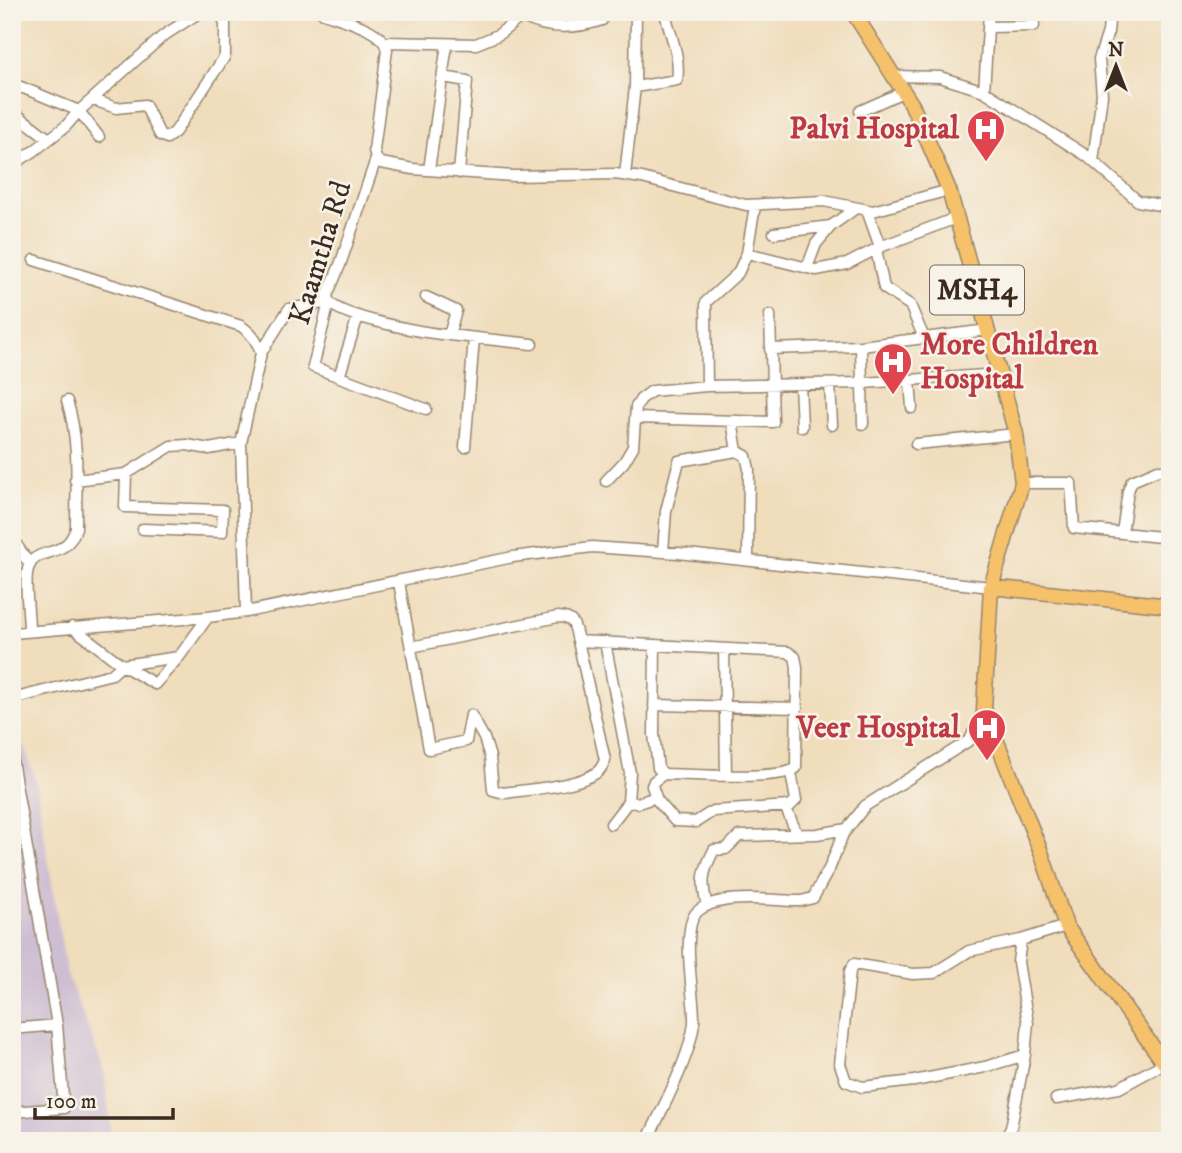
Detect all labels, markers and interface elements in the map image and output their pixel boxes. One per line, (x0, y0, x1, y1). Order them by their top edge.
north arrow (1080, 32, 1150, 102)
text: N (1108, 39, 1124, 62)
hospital icon: Palvi Hospital (965, 108, 1007, 163)
place label: Palvi Hospital (789, 111, 960, 148)
street label: Kaamtha Rd (282, 177, 360, 329)
road number: MSH4 (930, 266, 1024, 314)
place label: More Children Hospital (920, 327, 1098, 398)
hospital icon: More Children Hospital (872, 341, 914, 396)
hospital icon: Veer Hospital (966, 707, 1008, 762)
place label: Veer Hospital (796, 710, 961, 747)
scale bar (35, 1076, 173, 1120)
text: 100 m (46, 1089, 97, 1115)

